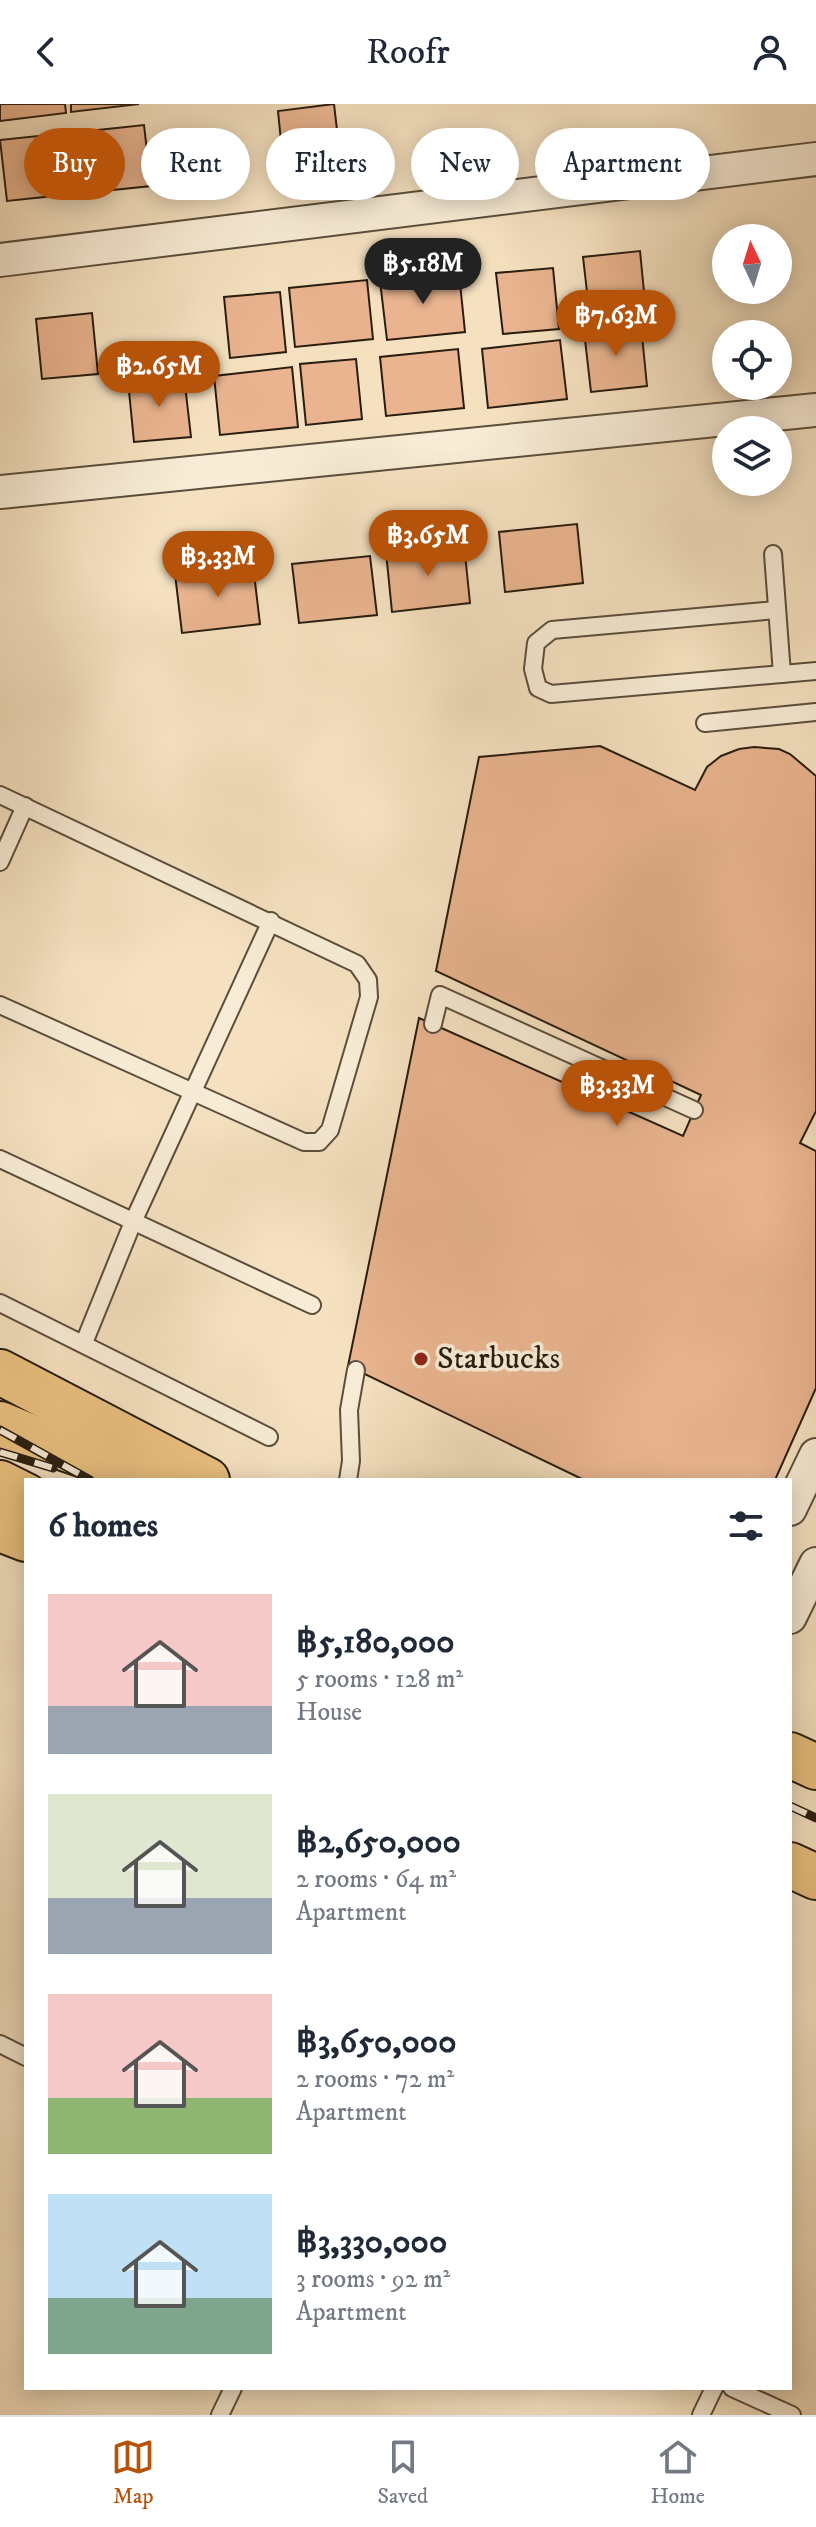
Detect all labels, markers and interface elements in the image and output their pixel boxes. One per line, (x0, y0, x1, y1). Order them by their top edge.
icon: back (24, 30, 68, 74)
text: Roofr (366, 30, 450, 75)
icon: person (748, 30, 792, 74)
chip: Buy (24, 128, 125, 200)
chip: Rent (141, 128, 250, 200)
chip: Filters (266, 128, 395, 200)
chip: New (411, 128, 519, 200)
chip: Apartment (535, 128, 710, 200)
north arrow (712, 224, 792, 304)
map controls (712, 224, 792, 496)
pin: ฿5.18M (358, 238, 488, 306)
text: ฿5.18M (382, 247, 464, 280)
pin: ฿7.63M (551, 290, 681, 358)
text: ฿7.63M (574, 299, 658, 332)
button: locate (712, 320, 792, 400)
pin: ฿2.65M (94, 341, 224, 409)
text: ฿2.65M (116, 350, 202, 383)
button: layers (712, 416, 792, 496)
pin: ฿3.65M (363, 510, 493, 578)
text: ฿3.65M (387, 519, 469, 552)
pin: ฿3.33M (153, 531, 283, 599)
text: ฿3.33M (180, 540, 256, 573)
pin: ฿3.33M (552, 1060, 682, 1128)
text: ฿3.33M (579, 1069, 655, 1102)
place label: Starbucks (437, 1339, 560, 1379)
marker: Starbucks (412, 1350, 430, 1368)
icon: filters (724, 1504, 768, 1548)
text: 6 homes (48, 1505, 158, 1547)
text: ฿5,180,000 (296, 1621, 455, 1663)
icon: home (112, 1626, 208, 1722)
text: 5 rooms · 128 m² (296, 1663, 463, 1696)
text: House (296, 1696, 362, 1729)
text: ฿2,650,000 (296, 1821, 461, 1863)
icon: home (112, 1826, 208, 1922)
text: 2 rooms · 64 m² (296, 1863, 456, 1896)
text: Apartment (296, 1896, 407, 1929)
text: ฿3,650,000 (296, 2021, 456, 2063)
icon: home (112, 2026, 208, 2122)
text: 2 rooms · 72 m² (296, 2063, 454, 2096)
text: Apartment (296, 2096, 407, 2129)
text: ฿3,330,000 (296, 2221, 447, 2263)
icon: home (112, 2226, 208, 2322)
text: 3 rooms · 92 m² (296, 2263, 450, 2296)
text: Apartment (296, 2296, 407, 2329)
tab: Map (111, 2435, 155, 2510)
tab: Saved (378, 2435, 428, 2510)
tab: Home (650, 2435, 705, 2510)

